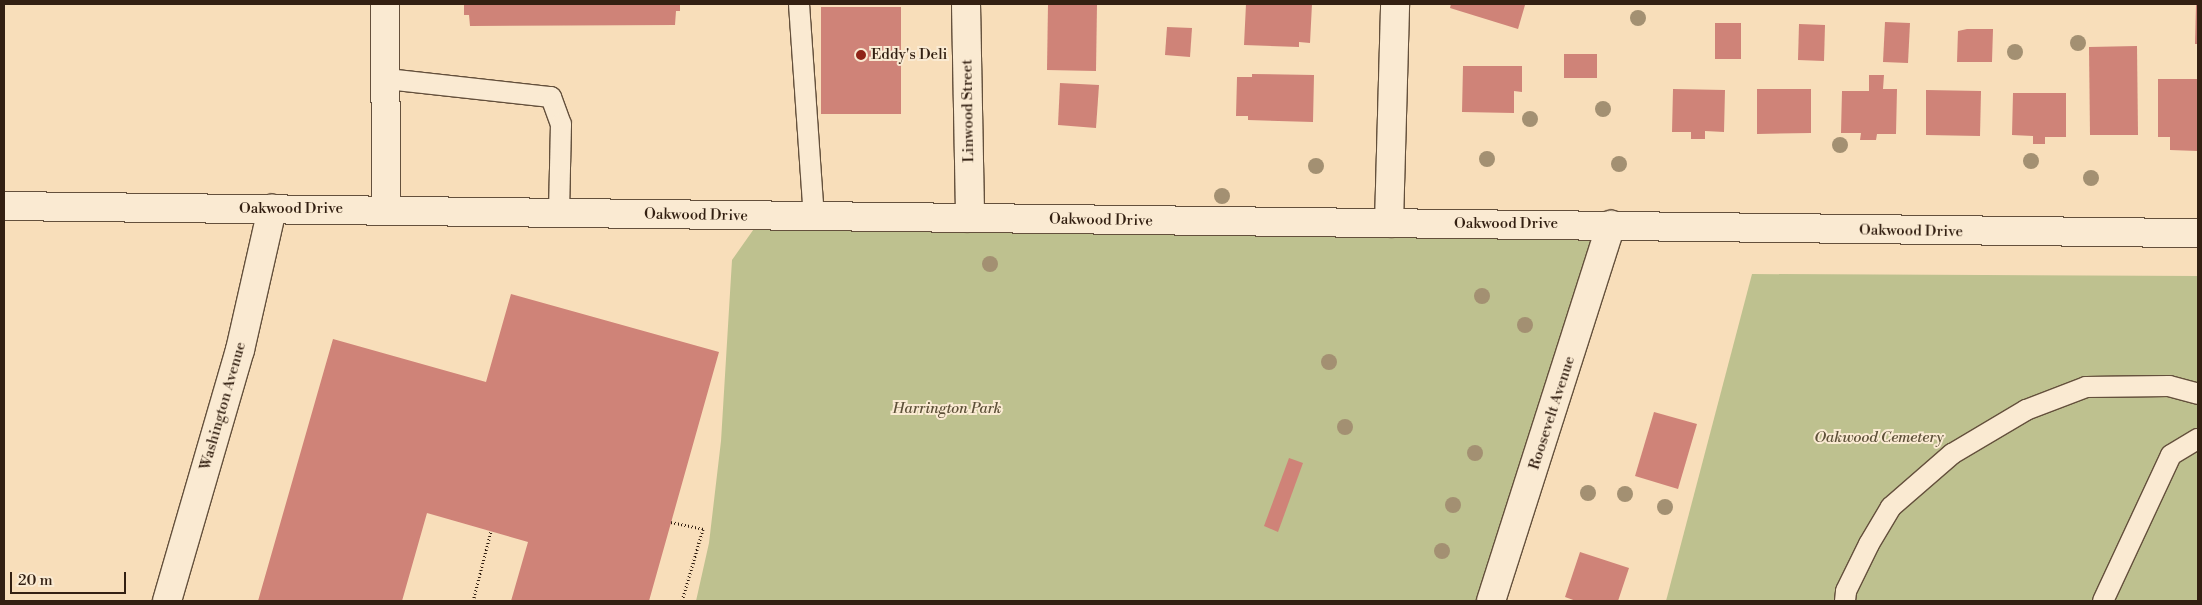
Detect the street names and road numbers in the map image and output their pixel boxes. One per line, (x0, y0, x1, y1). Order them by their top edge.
street label: Linwood Street (958, 59, 978, 163)
street label: Oakwood Drive (239, 200, 343, 218)
street label: Oakwood Drive (644, 205, 748, 225)
street label: Oakwood Drive (1049, 210, 1153, 230)
street label: Oakwood Drive (1454, 215, 1558, 233)
street label: Oakwood Drive (1859, 221, 1963, 241)
street label: Washington Avenue (196, 340, 250, 472)
street label: Roosevelt Avenue (1525, 354, 1579, 472)

